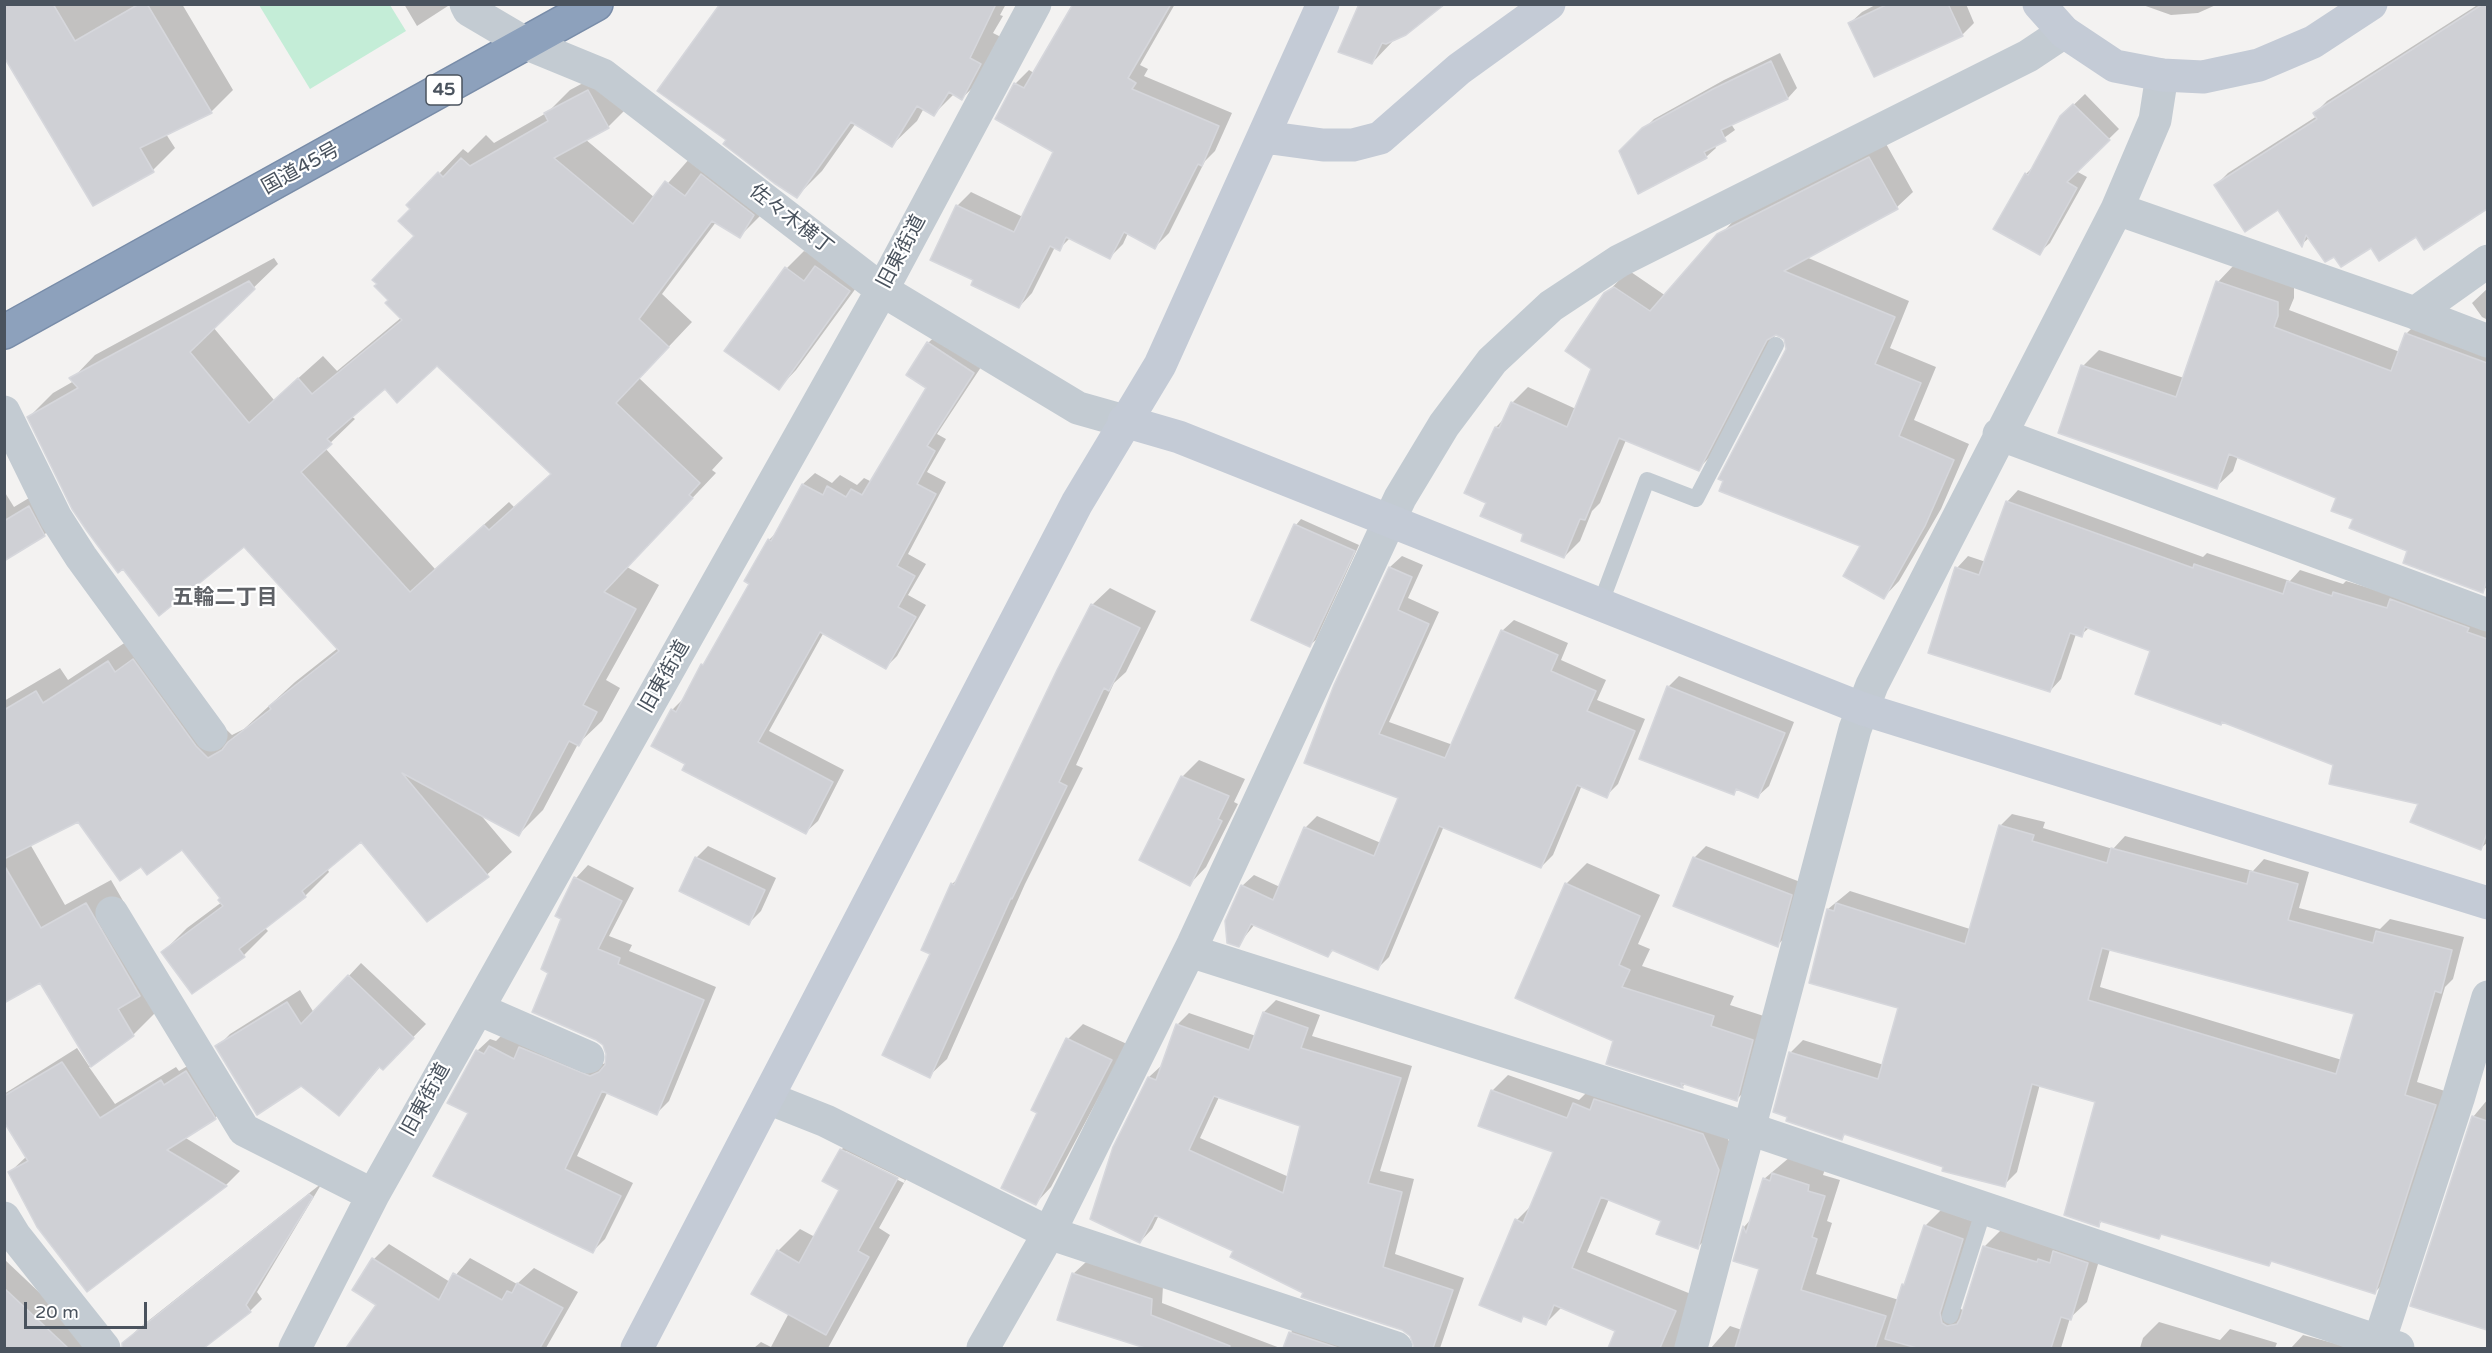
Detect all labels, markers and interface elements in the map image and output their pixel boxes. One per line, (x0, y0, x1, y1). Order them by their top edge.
road number: 45 (426, 75, 462, 105)
street label: 国道45号 (258, 138, 344, 200)
street label: 佐々木横丁 (744, 180, 838, 260)
street label: 旧東街道 (873, 211, 931, 293)
district label: 五輪二丁目 (173, 585, 277, 611)
street label: 旧東街道 (635, 636, 695, 718)
street label: 旧東街道 (396, 1059, 456, 1141)
scale bar (27, 1290, 150, 1328)
text: 20 m (35, 1301, 79, 1323)

